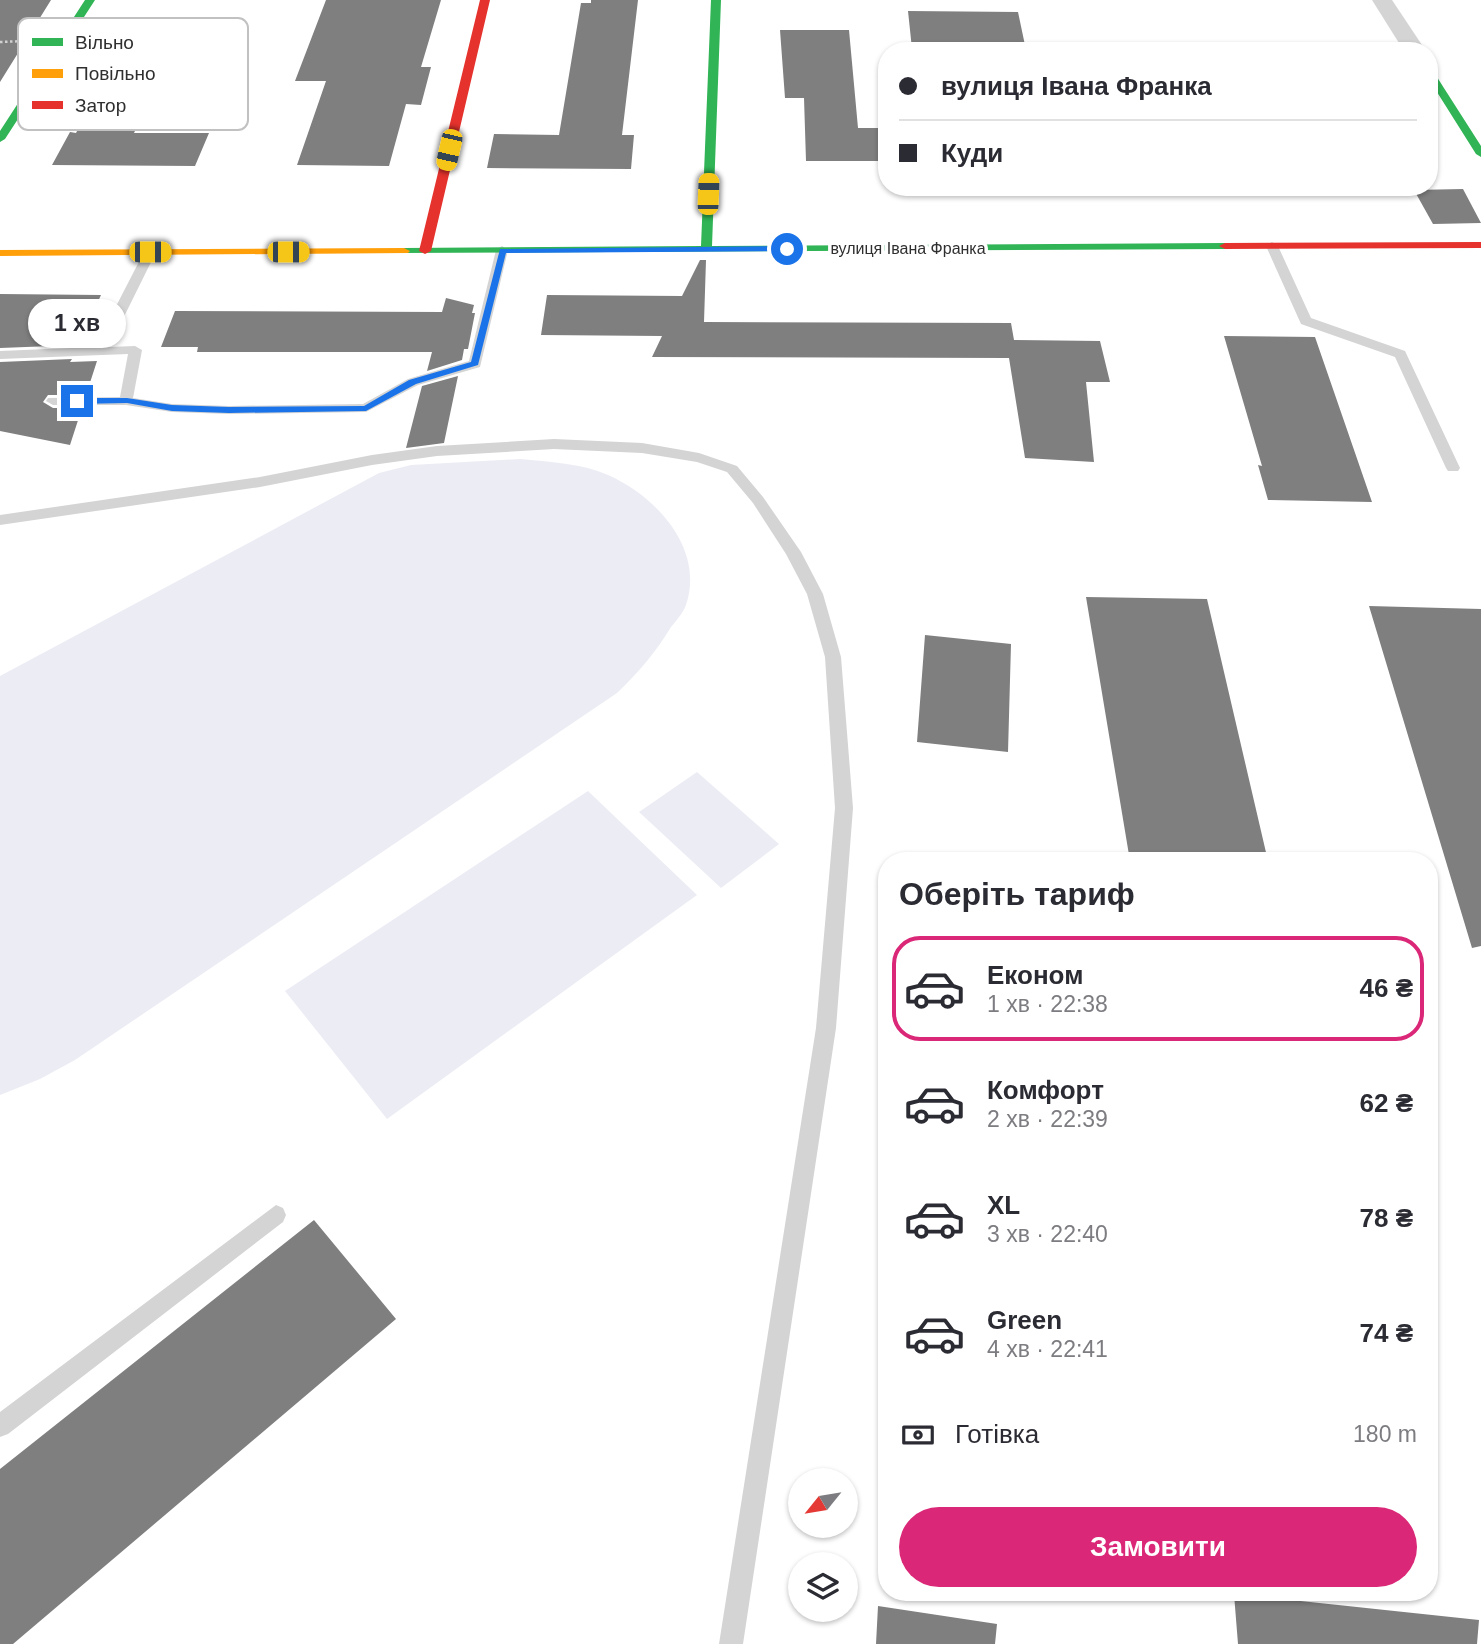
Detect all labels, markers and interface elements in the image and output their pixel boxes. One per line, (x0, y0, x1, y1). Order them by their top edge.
legend (18, 18, 248, 130)
text: Вільно (75, 32, 134, 53)
text: Повільно (75, 63, 156, 84)
text: вулиця Івана Франка (941, 71, 1212, 101)
text: Затор (75, 95, 126, 116)
car (435, 127, 464, 173)
text: Куди (941, 138, 1003, 168)
car (697, 173, 720, 215)
route start (771, 233, 803, 265)
street label: вулиця Івана Франка (830, 240, 986, 257)
car (130, 242, 172, 263)
car (268, 242, 310, 263)
callout: 1 хв (28, 300, 126, 348)
text: 1 хв (54, 310, 100, 336)
route end (61, 385, 93, 417)
text: Оберіть тариф (899, 876, 1135, 912)
icon: car (903, 957, 966, 1020)
text: Економ (987, 960, 1083, 990)
text: 46 ₴ (1360, 973, 1413, 1003)
text: 1 хв · 22:38 (987, 991, 1108, 1017)
icon: car (903, 1072, 966, 1135)
text: Комфорт (987, 1075, 1104, 1105)
text: 62 ₴ (1360, 1088, 1413, 1118)
text: 2 хв · 22:39 (987, 1106, 1108, 1132)
icon: car (903, 1187, 966, 1250)
text: XL (987, 1190, 1020, 1220)
text: 78 ₴ (1360, 1203, 1413, 1233)
text: 3 хв · 22:40 (987, 1221, 1108, 1247)
icon: car (903, 1302, 966, 1365)
text: Green (987, 1305, 1062, 1335)
text: 74 ₴ (1360, 1318, 1413, 1348)
text: 4 хв · 22:41 (987, 1336, 1108, 1362)
icon: cash (899, 1416, 937, 1454)
text: Готівка (955, 1419, 1039, 1449)
text: 180 m (1353, 1421, 1417, 1447)
north arrow (788, 1468, 858, 1538)
map controls (788, 1468, 858, 1622)
button: Замовити (899, 1507, 1417, 1587)
button: layers (788, 1552, 858, 1622)

